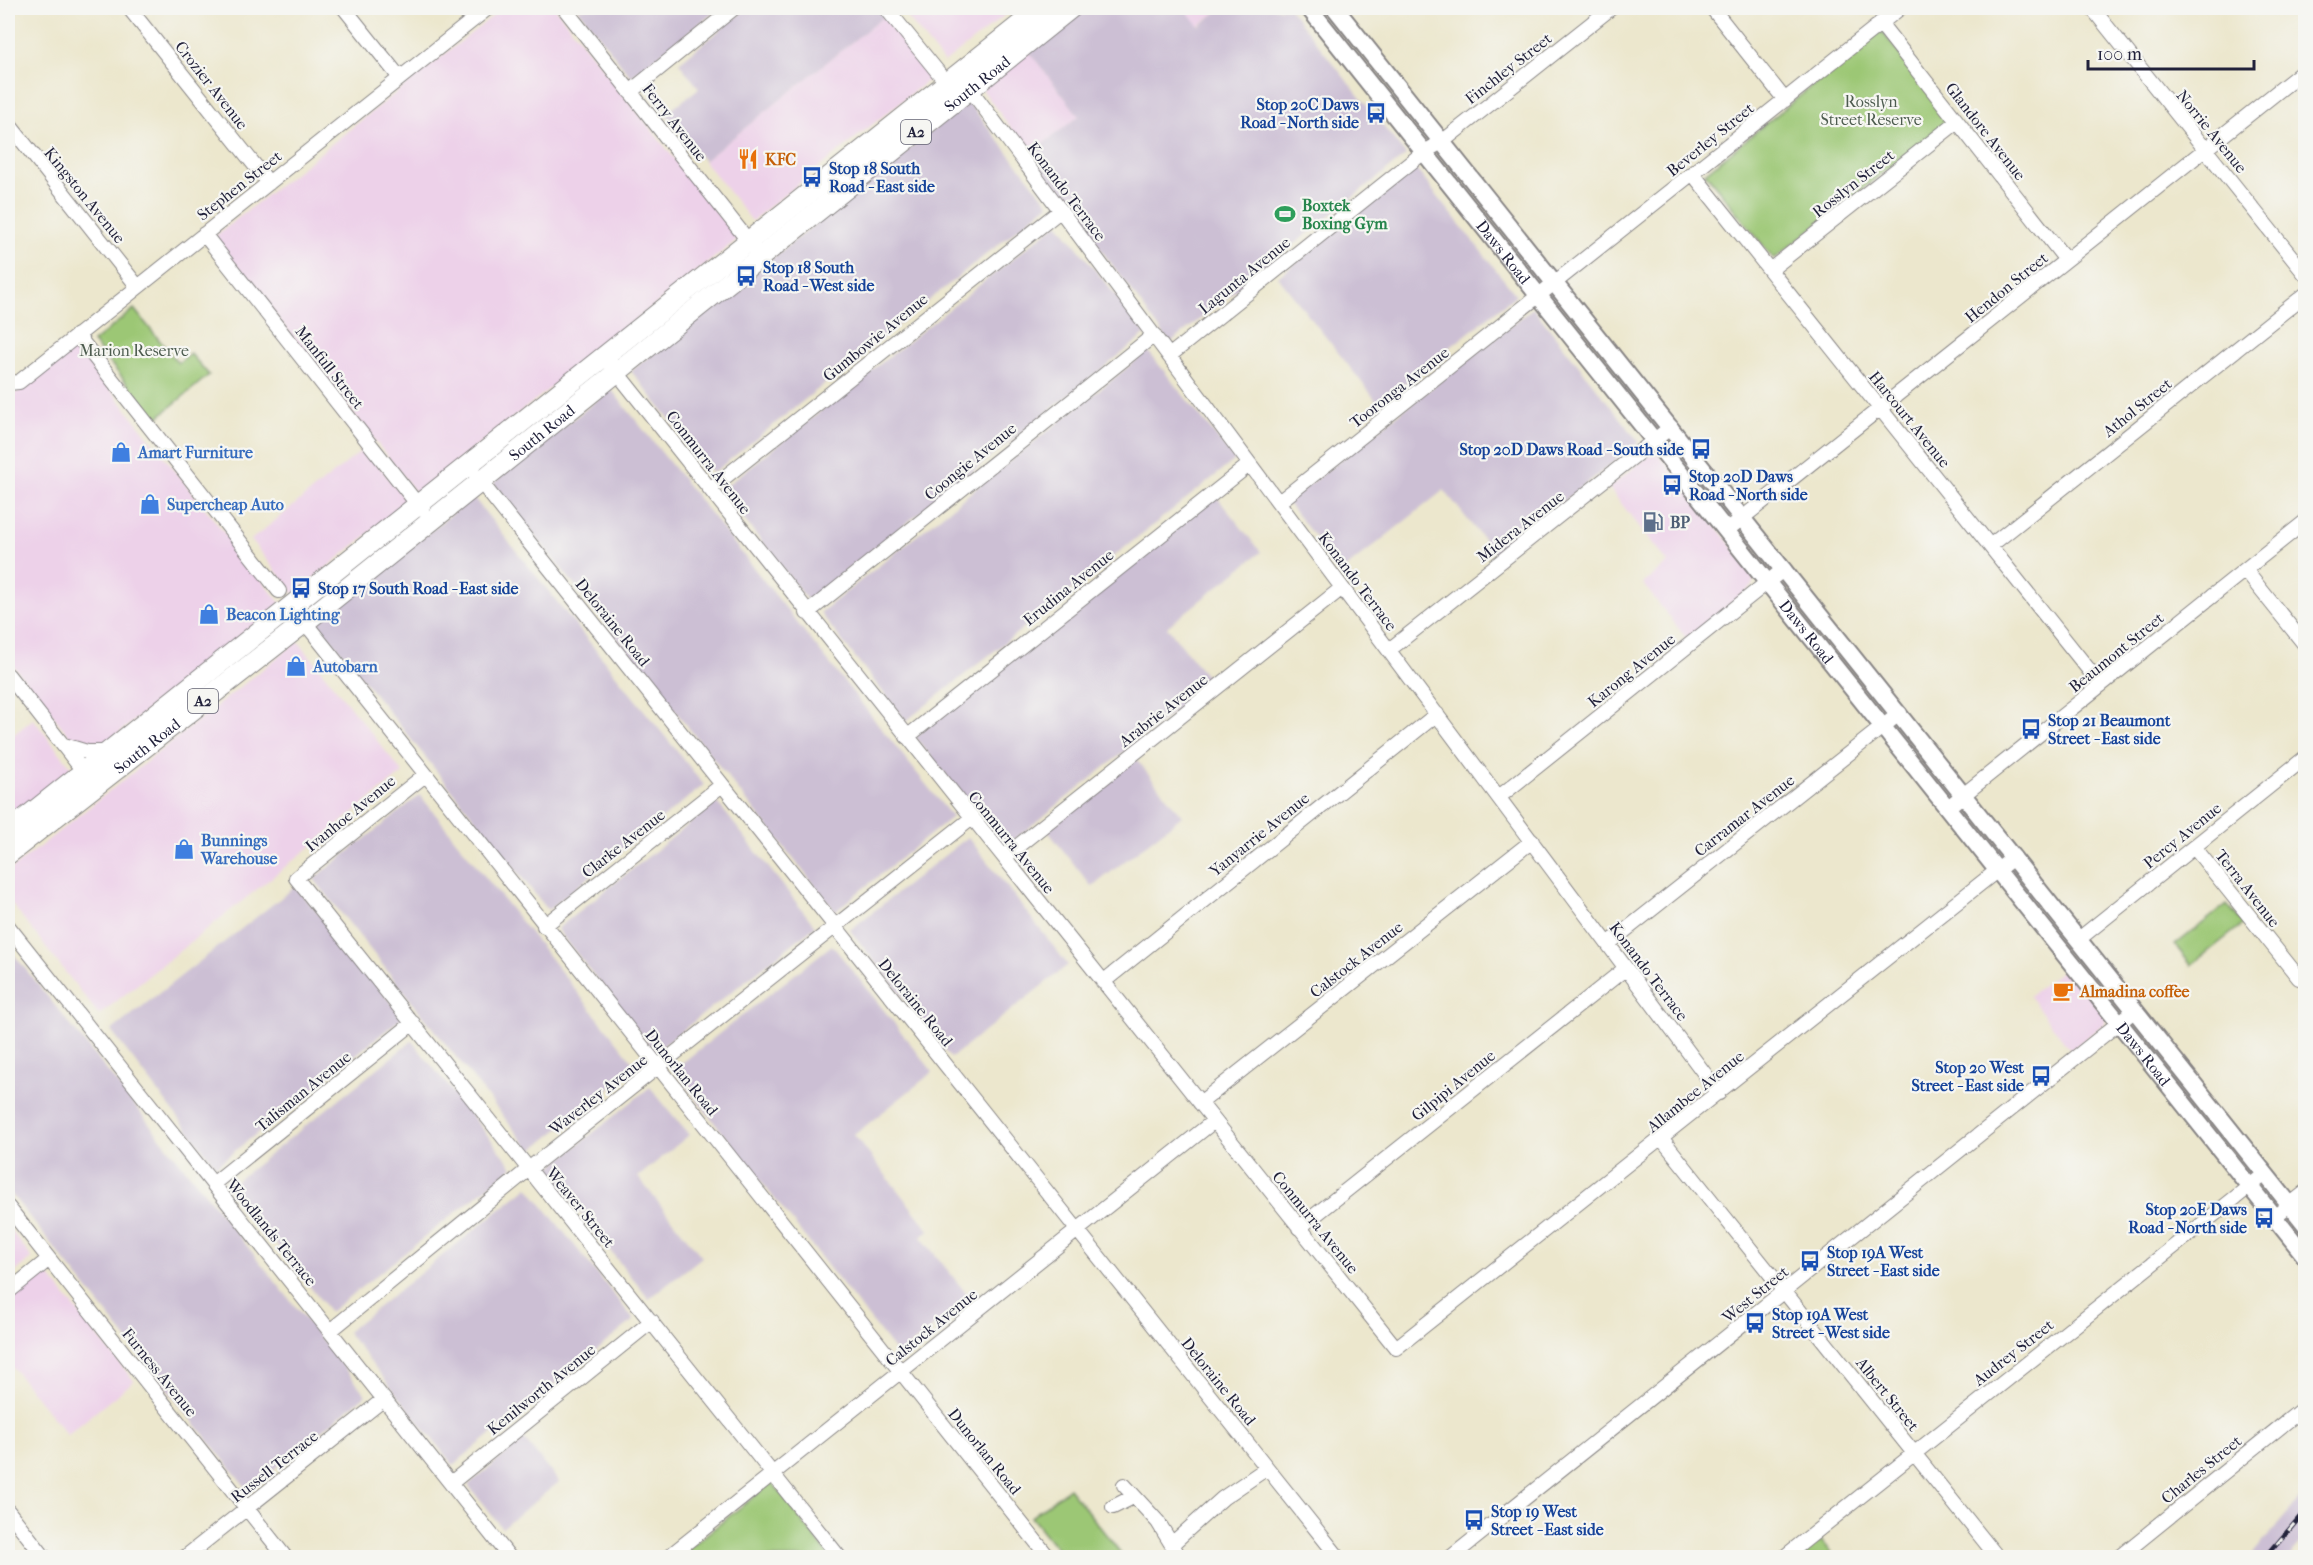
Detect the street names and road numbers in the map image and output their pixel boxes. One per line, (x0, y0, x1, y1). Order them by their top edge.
street label: Finchley Street (1461, 29, 1556, 108)
street label: Crozier Avenue (171, 37, 252, 133)
street label: South Road (940, 52, 1014, 116)
street label: Glandore Avenue (1942, 79, 2030, 184)
street label: Ferry Avenue (638, 80, 711, 165)
street label: Norrie Avenue (2172, 86, 2251, 177)
street label: Beverley Street (1663, 98, 1758, 180)
road number: A2 (901, 120, 931, 144)
street label: Konando Terrace (1023, 138, 1110, 245)
street label: Kingston Avenue (40, 143, 129, 247)
street label: Rosslyn Street (1809, 145, 1898, 221)
street label: Stephen Street (193, 146, 286, 224)
street label: Daws Road (1472, 216, 1535, 288)
street label: Lagunta Avenue (1195, 233, 1294, 318)
street label: Hendon Street (1961, 248, 2052, 327)
street label: Gumbowie Avenue (819, 289, 932, 385)
street label: Manfull Street (291, 322, 368, 413)
street label: Tooronga Avenue (1346, 343, 1453, 432)
street label: Harcourt Avenue (1865, 367, 1954, 471)
street label: Athol Street (2098, 374, 2176, 441)
street label: South Road (505, 401, 579, 465)
street label: Conmurra Avenue (662, 407, 755, 518)
street label: Coongie Avenue (921, 419, 1020, 504)
street label: Midera Avenue (1473, 486, 1568, 566)
street label: Konando Terrace (1314, 528, 1401, 635)
street label: Erudina Avenue (1019, 545, 1117, 630)
street label: Deloraine Road (571, 575, 654, 670)
street label: Daws Road (1775, 596, 1838, 668)
street label: Beaumont Street (2065, 608, 2168, 696)
street label: Karong Avenue (1584, 629, 1679, 711)
street label: Arabrie Avenue (1114, 670, 1211, 752)
road number: A2 (188, 689, 218, 713)
street label: South Road (110, 714, 184, 778)
street label: Carramar Avenue (1690, 770, 1798, 860)
street label: Ivanhoe Avenue (301, 771, 399, 856)
street label: Conmurra Avenue (964, 787, 1059, 897)
street label: Yanyarrie Avenue (1205, 788, 1313, 881)
street label: Percy Avenue (2140, 798, 2225, 873)
street label: Clarke Avenue (578, 805, 669, 882)
street label: Terra Avenue (2211, 846, 2284, 931)
street label: Calstock Avenue (1306, 917, 1407, 1002)
street label: Konando Terrace (1605, 918, 1692, 1025)
street label: Deloraine Road (874, 955, 957, 1050)
street label: Daws Road (2112, 1018, 2175, 1090)
street label: Dunorlan Road (641, 1025, 722, 1119)
street label: Gilpipi Avenue (1408, 1046, 1499, 1125)
street label: Allambee Avenue (1642, 1046, 1748, 1137)
street label: Talisman Avenue (252, 1047, 355, 1136)
street label: Waverley Avenue (545, 1050, 651, 1139)
street label: Weaver Street (542, 1163, 619, 1251)
street label: Conmurra Avenue (1268, 1167, 1363, 1277)
street label: Woodlands Terrace (222, 1174, 321, 1290)
street label: West Street (1718, 1262, 1793, 1328)
street label: Calstock Avenue (882, 1285, 981, 1370)
street label: Audrey Street (1969, 1315, 2057, 1390)
street label: Furness Avenue (118, 1324, 201, 1420)
street label: Deloraine Road (1177, 1334, 1260, 1429)
street label: Kenilworth Avenue (483, 1340, 599, 1439)
street label: Albert Street (1852, 1353, 1923, 1435)
street label: Dunorlan Road (944, 1404, 1025, 1498)
street label: Russell Terrace (227, 1426, 322, 1506)
street label: Charles Street (2157, 1431, 2245, 1507)

